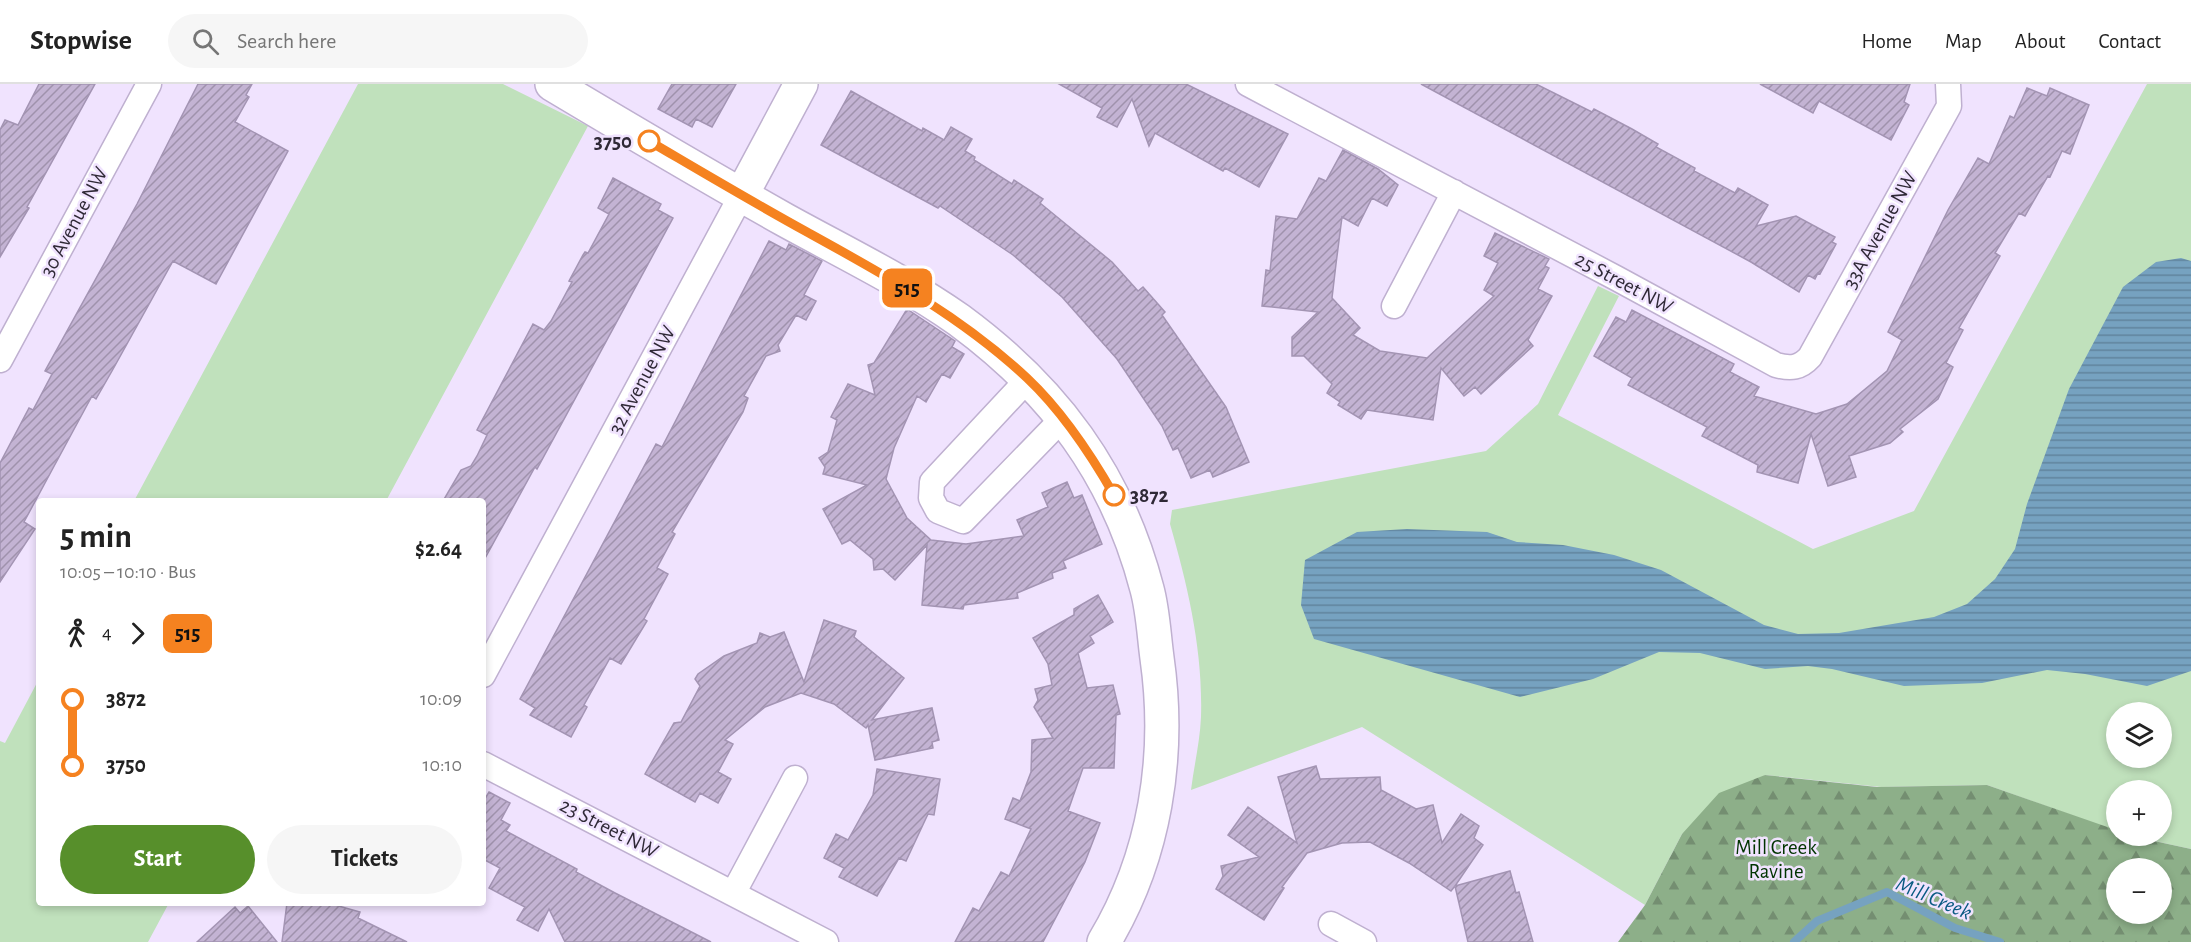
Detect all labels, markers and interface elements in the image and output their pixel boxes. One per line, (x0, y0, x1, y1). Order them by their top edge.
search box (168, 14, 588, 68)
icon: search (189, 25, 222, 58)
text: Stopwise (30, 27, 132, 55)
text: Search here (237, 30, 337, 52)
text: Home (1861, 31, 1912, 52)
text: Map (1945, 31, 1982, 52)
text: About (2015, 31, 2065, 52)
text: Contact (2098, 31, 2161, 52)
marker: 3750 (638, 130, 660, 152)
place label: 3750 (594, 131, 632, 152)
street label: 30 Avenue NW (36, 164, 112, 280)
street label: 33A Avenue NW (1839, 168, 1921, 292)
street label: 25 Street NW (1572, 249, 1677, 318)
line badge: 515 (872, 268, 942, 308)
text: 515 (894, 278, 920, 299)
street label: 32 Avenue NW (605, 322, 679, 438)
marker: 3872 (1103, 484, 1125, 506)
place label: 3872 (1130, 485, 1168, 506)
text: 5 min (60, 521, 132, 554)
text: $2.64 (415, 538, 462, 560)
text: 10:05 – 10:10 · Bus (60, 562, 196, 582)
icon: walk (60, 617, 93, 650)
icon: forward (121, 617, 154, 650)
text: 4 (102, 623, 112, 643)
text: 515 (175, 623, 200, 644)
text: 3872 (106, 688, 146, 710)
text: 10:09 (420, 689, 462, 709)
map controls (2106, 702, 2172, 924)
button: layers (2106, 702, 2172, 768)
text: 3750 (106, 754, 146, 776)
text: 10:10 (423, 755, 462, 775)
button: + (2106, 780, 2172, 846)
street label: 23 Street NW (556, 794, 662, 862)
button: Start (60, 825, 255, 894)
button: Tickets (267, 825, 462, 894)
park label: Mill Creek Ravine (1735, 837, 1817, 882)
button: − (2106, 858, 2172, 924)
water label: Mill Creek (1893, 872, 1975, 924)

